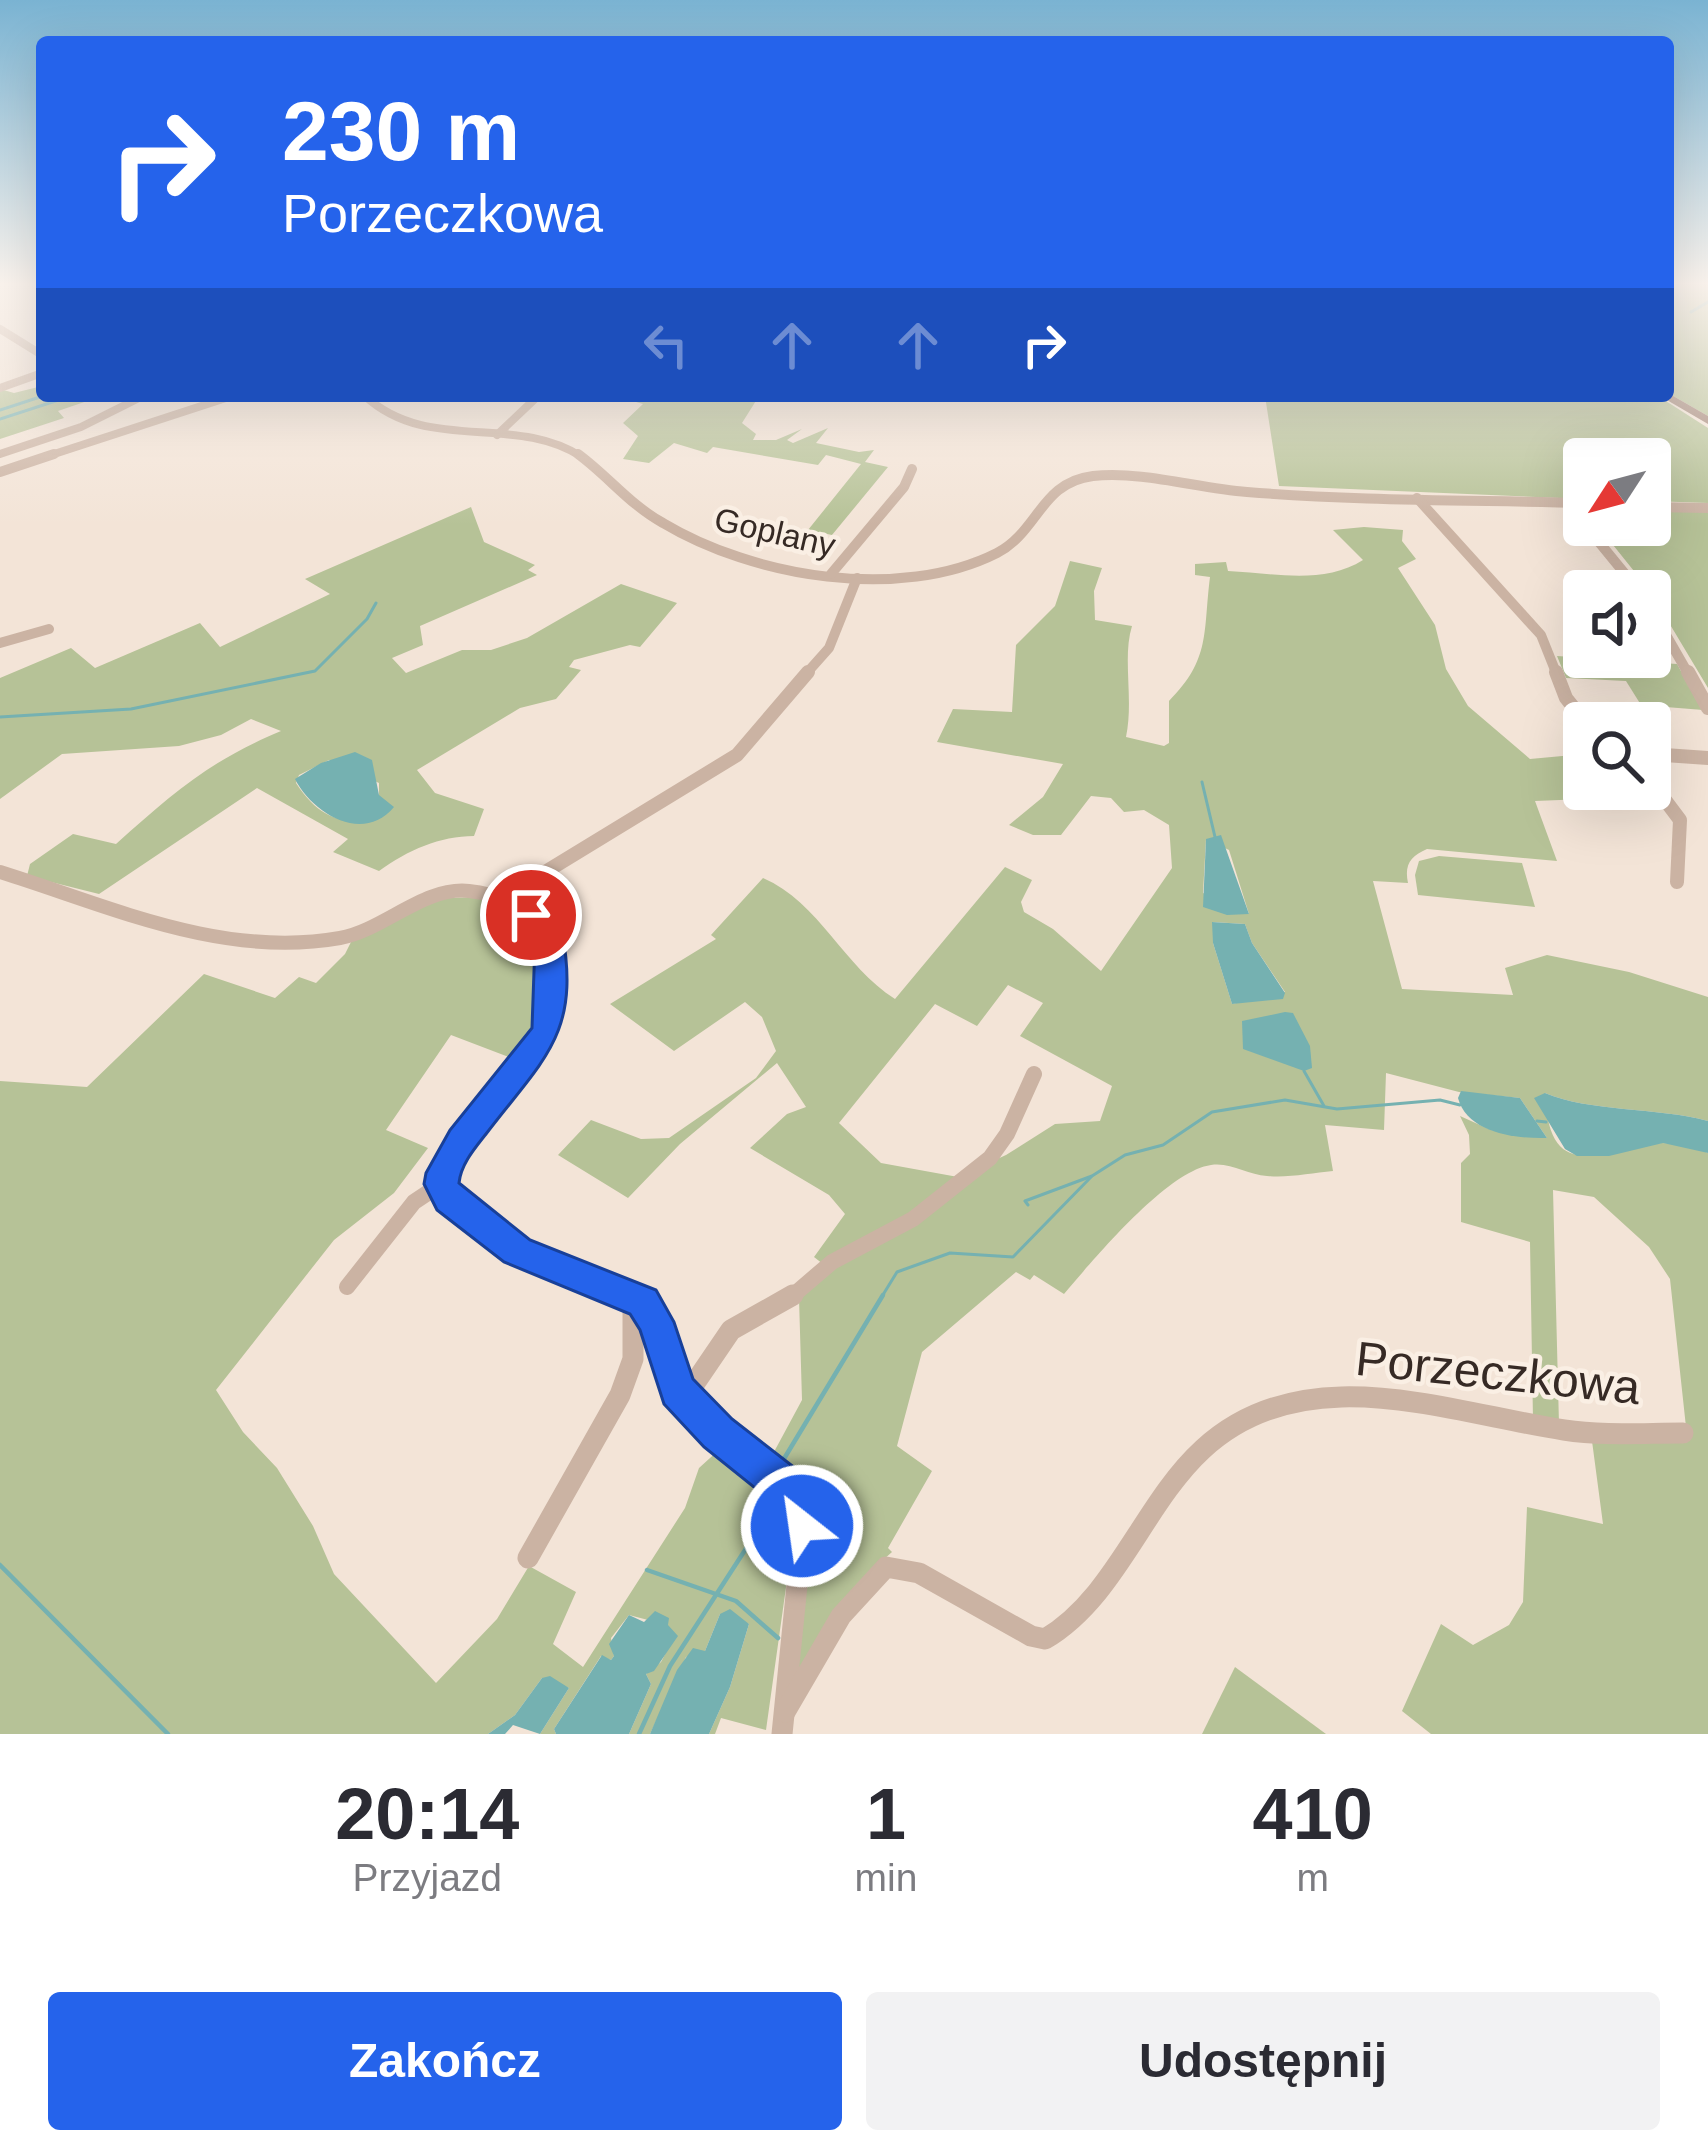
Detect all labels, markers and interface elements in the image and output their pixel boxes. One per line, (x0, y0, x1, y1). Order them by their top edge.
icon: right (84, 84, 240, 240)
text: 230 m (282, 84, 520, 178)
text: Porzeczkowa (282, 183, 603, 243)
icon: left (633, 312, 699, 378)
icon: ahead (759, 312, 825, 378)
icon: ahead (885, 312, 951, 378)
icon: right (1011, 312, 1077, 378)
north arrow (1563, 438, 1671, 546)
map controls (1563, 438, 1671, 810)
street label: Goplany (711, 500, 840, 564)
button: sound (1563, 570, 1671, 678)
button: search (1563, 702, 1671, 810)
pin (480, 864, 582, 966)
icon: arrive (498, 882, 564, 948)
street label: Porzeczkowa (1353, 1332, 1643, 1414)
position arrow (739, 1463, 865, 1589)
text: 20:14 (335, 1774, 519, 1854)
text: 1 (866, 1774, 906, 1854)
text: 410 (1253, 1774, 1373, 1854)
text: Przyjazd (353, 1856, 502, 1899)
text: min (855, 1856, 917, 1899)
text: m (1296, 1856, 1329, 1899)
button: Zakończ (48, 1992, 842, 2130)
button: Udostępnij (866, 1992, 1660, 2130)

